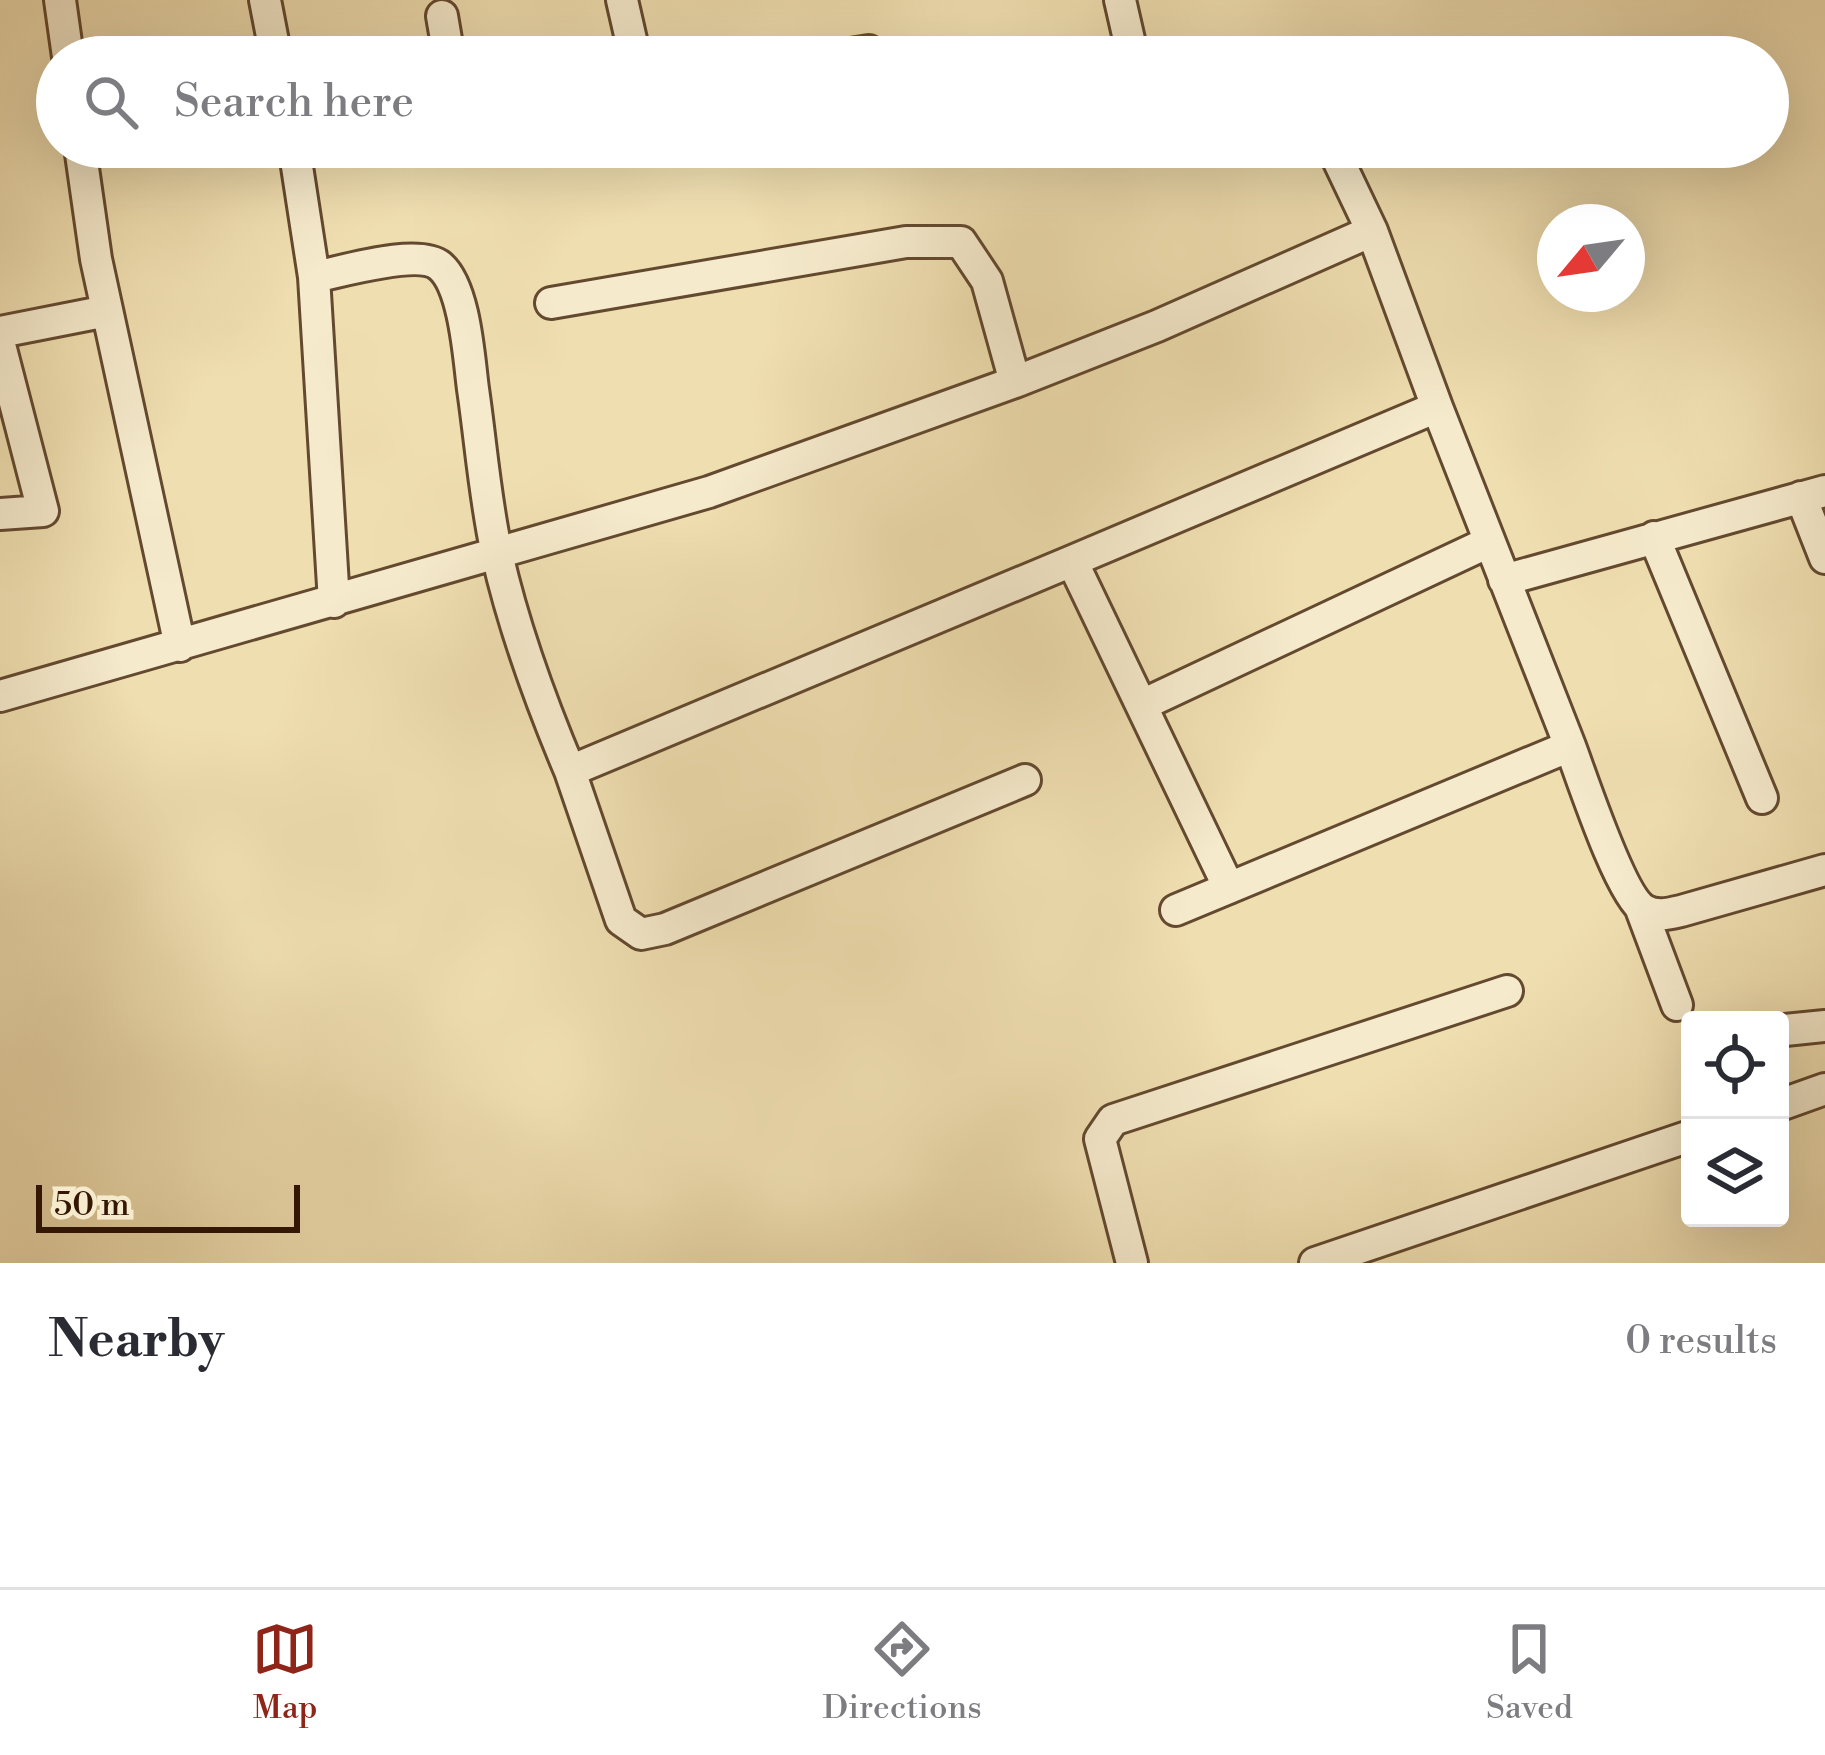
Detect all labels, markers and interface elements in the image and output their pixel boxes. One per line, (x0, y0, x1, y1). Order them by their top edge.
search box (36, 36, 1789, 168)
icon: search (78, 69, 144, 135)
text: Search here (174, 74, 414, 131)
north arrow (1537, 204, 1645, 312)
map controls (1681, 1011, 1789, 1227)
button: locate (1681, 1011, 1789, 1119)
button: layers (1681, 1119, 1789, 1227)
scale bar (36, 1179, 300, 1232)
text: 50 m (54, 1185, 130, 1226)
text: Nearby (48, 1309, 224, 1373)
text: 0 results (1625, 1317, 1777, 1366)
tab: Map (252, 1616, 318, 1729)
tab: Directions (823, 1616, 982, 1729)
tab: Saved (1486, 1616, 1573, 1729)

